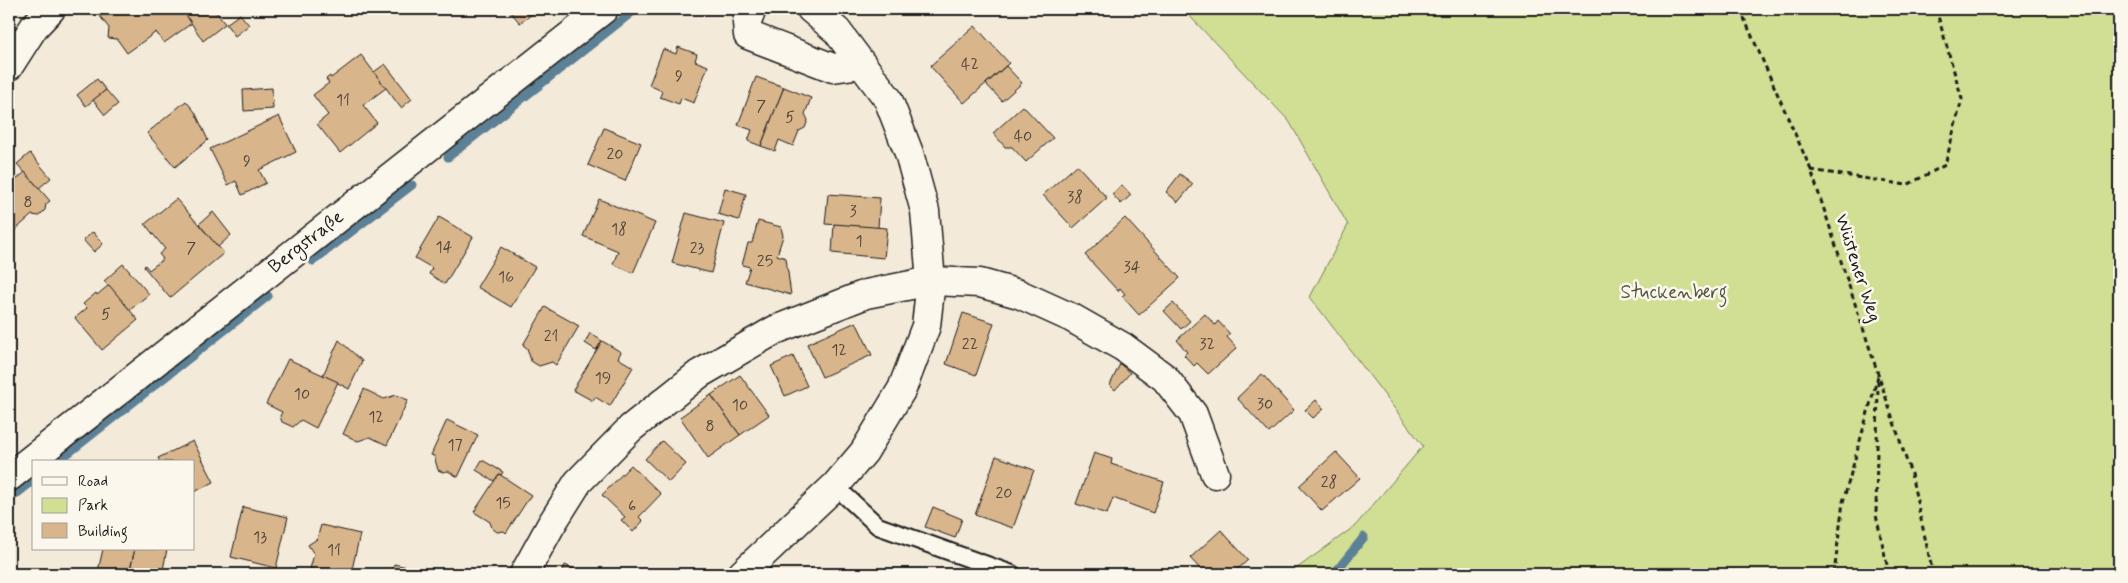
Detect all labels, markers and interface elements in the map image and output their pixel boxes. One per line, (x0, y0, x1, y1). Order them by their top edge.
house number: 42 (961, 54, 979, 75)
house number: 9 (675, 66, 683, 87)
house number: 11 (336, 90, 350, 111)
house number: 7 (756, 96, 766, 117)
house number: 5 (785, 107, 795, 128)
house number: 40 (1014, 126, 1032, 147)
house number: 20 (607, 144, 624, 165)
house number: 9 (243, 151, 251, 172)
house number: 38 (1067, 187, 1083, 208)
house number: 8 (23, 192, 33, 213)
house number: 3 (849, 201, 857, 222)
street label: Bergstraße (263, 205, 350, 281)
street label: Wüstener Weg (1828, 211, 1887, 326)
house number: 18 (611, 219, 627, 240)
house number: 1 (855, 231, 863, 252)
house number: 14 (436, 237, 453, 258)
house number: 7 (186, 238, 196, 259)
house number: 23 (690, 238, 705, 259)
house number: 25 (757, 251, 773, 272)
house number: 34 (1124, 257, 1141, 278)
house number: 16 (498, 267, 514, 288)
park label: Stuckenberg (1621, 280, 1727, 308)
house number: 5 (101, 304, 111, 325)
house number: 21 (544, 326, 558, 347)
house number: 22 (962, 334, 978, 355)
house number: 32 (1199, 334, 1215, 355)
house number: 12 (831, 340, 847, 361)
house number: 19 (595, 368, 611, 389)
house number: 10 (294, 384, 310, 405)
house number: 30 (1257, 394, 1273, 415)
house number: 10 (732, 395, 748, 416)
house number: 12 (368, 407, 384, 428)
house number: 8 (705, 416, 715, 437)
house number: 17 (447, 435, 463, 456)
legend (32, 460, 195, 550)
text: Road (78, 472, 108, 492)
house number: 28 (1321, 472, 1337, 493)
house number: 20 (996, 483, 1013, 504)
house number: 15 (495, 493, 511, 514)
text: Park (78, 496, 108, 516)
house number: 6 (628, 496, 636, 517)
text: Building (78, 522, 128, 543)
house number: 13 (253, 527, 267, 548)
house number: 11 (327, 540, 341, 561)

